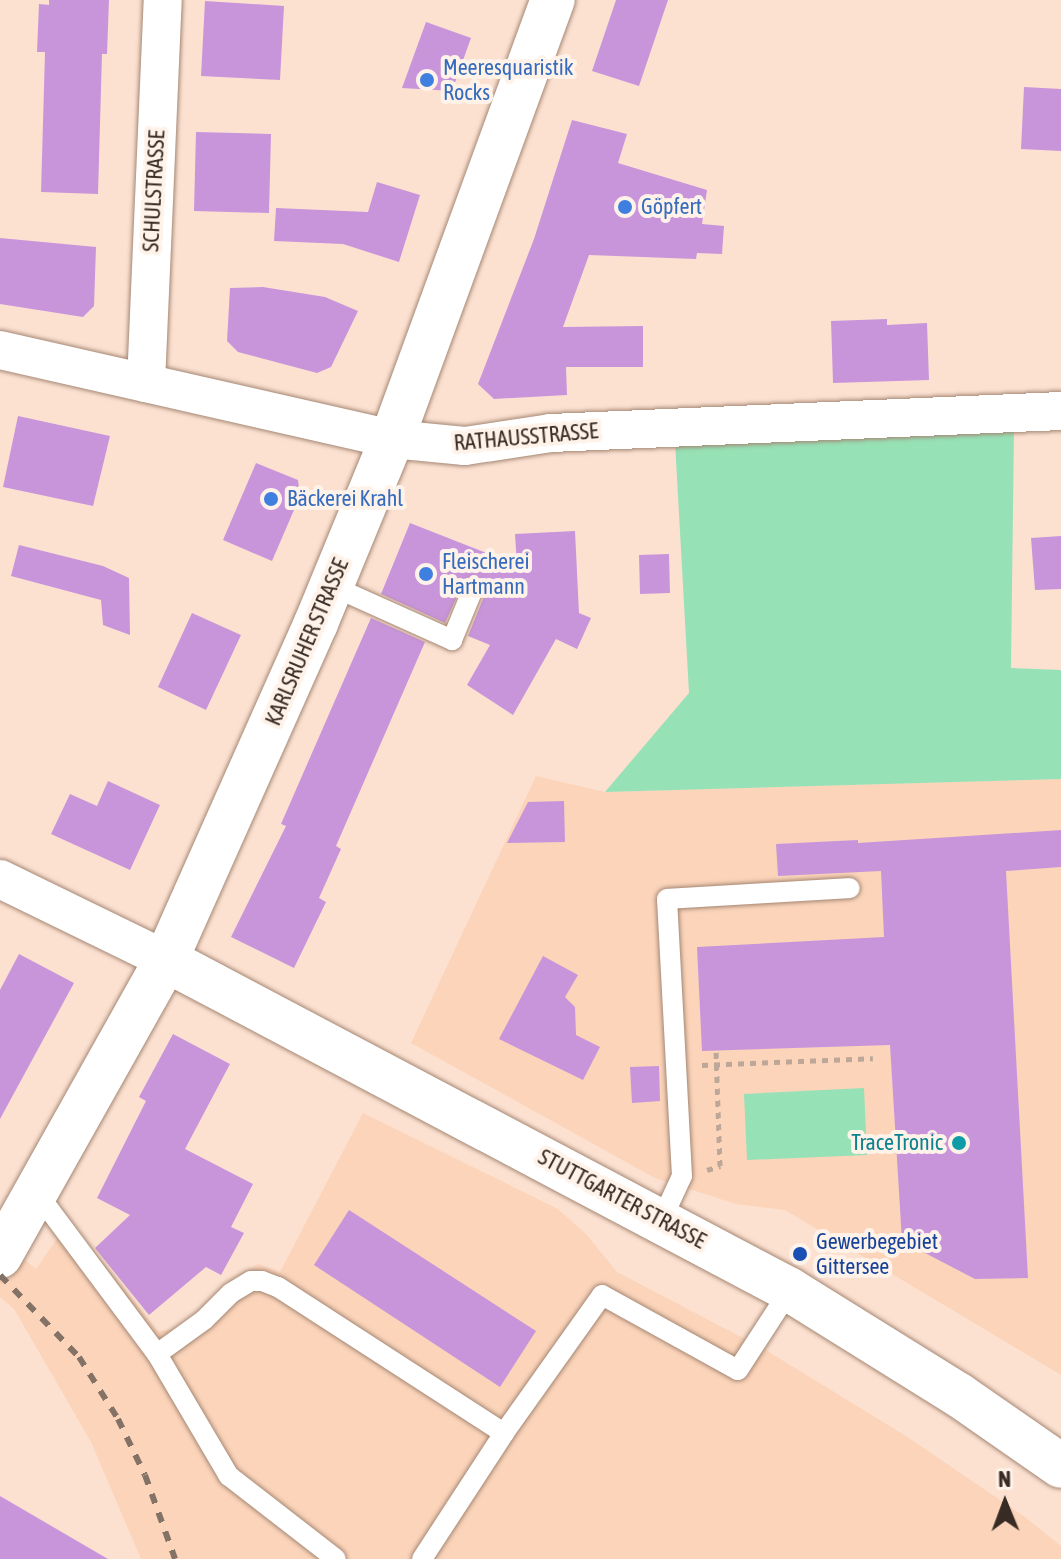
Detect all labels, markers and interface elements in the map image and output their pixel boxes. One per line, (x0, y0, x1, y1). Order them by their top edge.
place label: Meeresquaristik Rocks (443, 54, 574, 106)
marker: Meeresquaristik Rocks (418, 71, 436, 89)
street label: SCHULSTRASSE (138, 129, 170, 253)
place label: Göpfert (641, 194, 702, 220)
marker: Göpfert (616, 198, 634, 216)
street label: RATHAUSSTRASSE (453, 418, 599, 456)
place label: Bäckerei Krahl (287, 486, 403, 512)
marker: Bäckerei Krahl (262, 490, 280, 508)
place label: Fleischerei Hartmann (442, 548, 530, 600)
street label: KARLSRUHER STRASSE (260, 554, 354, 730)
marker: Fleischerei Hartmann (417, 565, 435, 583)
place label: TraceTronic (851, 1130, 943, 1156)
marker: TraceTronic (950, 1134, 968, 1152)
street label: STUTTGARTER STRASSE (534, 1144, 710, 1254)
place label: Gewerbegebiet Gittersee (816, 1228, 938, 1280)
marker: Gewerbegebiet Gittersee (791, 1245, 809, 1263)
north arrow (965, 1463, 1045, 1543)
text: N (998, 1466, 1011, 1492)

